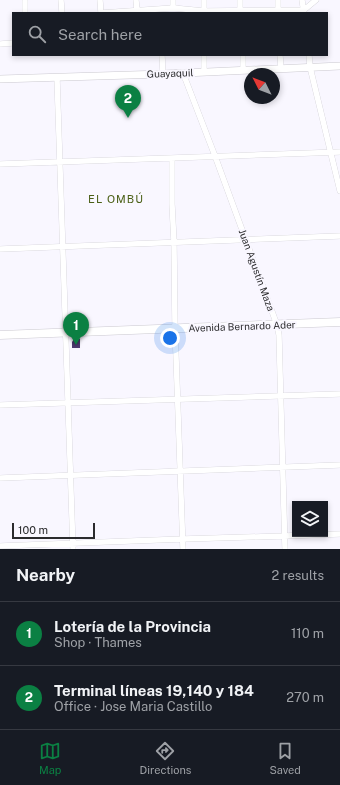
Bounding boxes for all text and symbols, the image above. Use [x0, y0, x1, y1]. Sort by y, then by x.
search box [12, 12, 328, 56]
icon: search [26, 23, 48, 45]
text: Search here [58, 26, 142, 43]
street label: Guayaquil [146, 66, 194, 80]
north arrow [244, 68, 280, 104]
pin: 2 [115, 85, 141, 118]
district label: EL OMBÚ [88, 192, 144, 205]
street label: Juan Agustín Maza [237, 227, 277, 313]
pin: 1 [63, 312, 89, 345]
street label: Avenida Bernardo Ader [188, 318, 296, 334]
your location [160, 328, 180, 348]
map controls [292, 501, 328, 537]
button: layers [292, 501, 328, 537]
scale bar [12, 521, 95, 540]
text: 100 m [18, 524, 48, 536]
text: Nearby [16, 565, 75, 585]
text: 2 results [272, 568, 324, 583]
text: Lotería de la Provincia [54, 618, 211, 635]
text: 1 [26, 626, 32, 641]
text: 110 m [291, 626, 324, 641]
text: Shop · Thames [54, 635, 142, 650]
text: Terminal líneas 19,140 y 184 [54, 682, 254, 699]
text: 2 [25, 690, 33, 705]
text: 270 m [286, 690, 324, 705]
text: Office · Jose Maria Castillo [54, 699, 212, 714]
tab: Map [39, 740, 61, 776]
tab: Directions [140, 740, 191, 776]
tab: Saved [269, 740, 301, 776]

